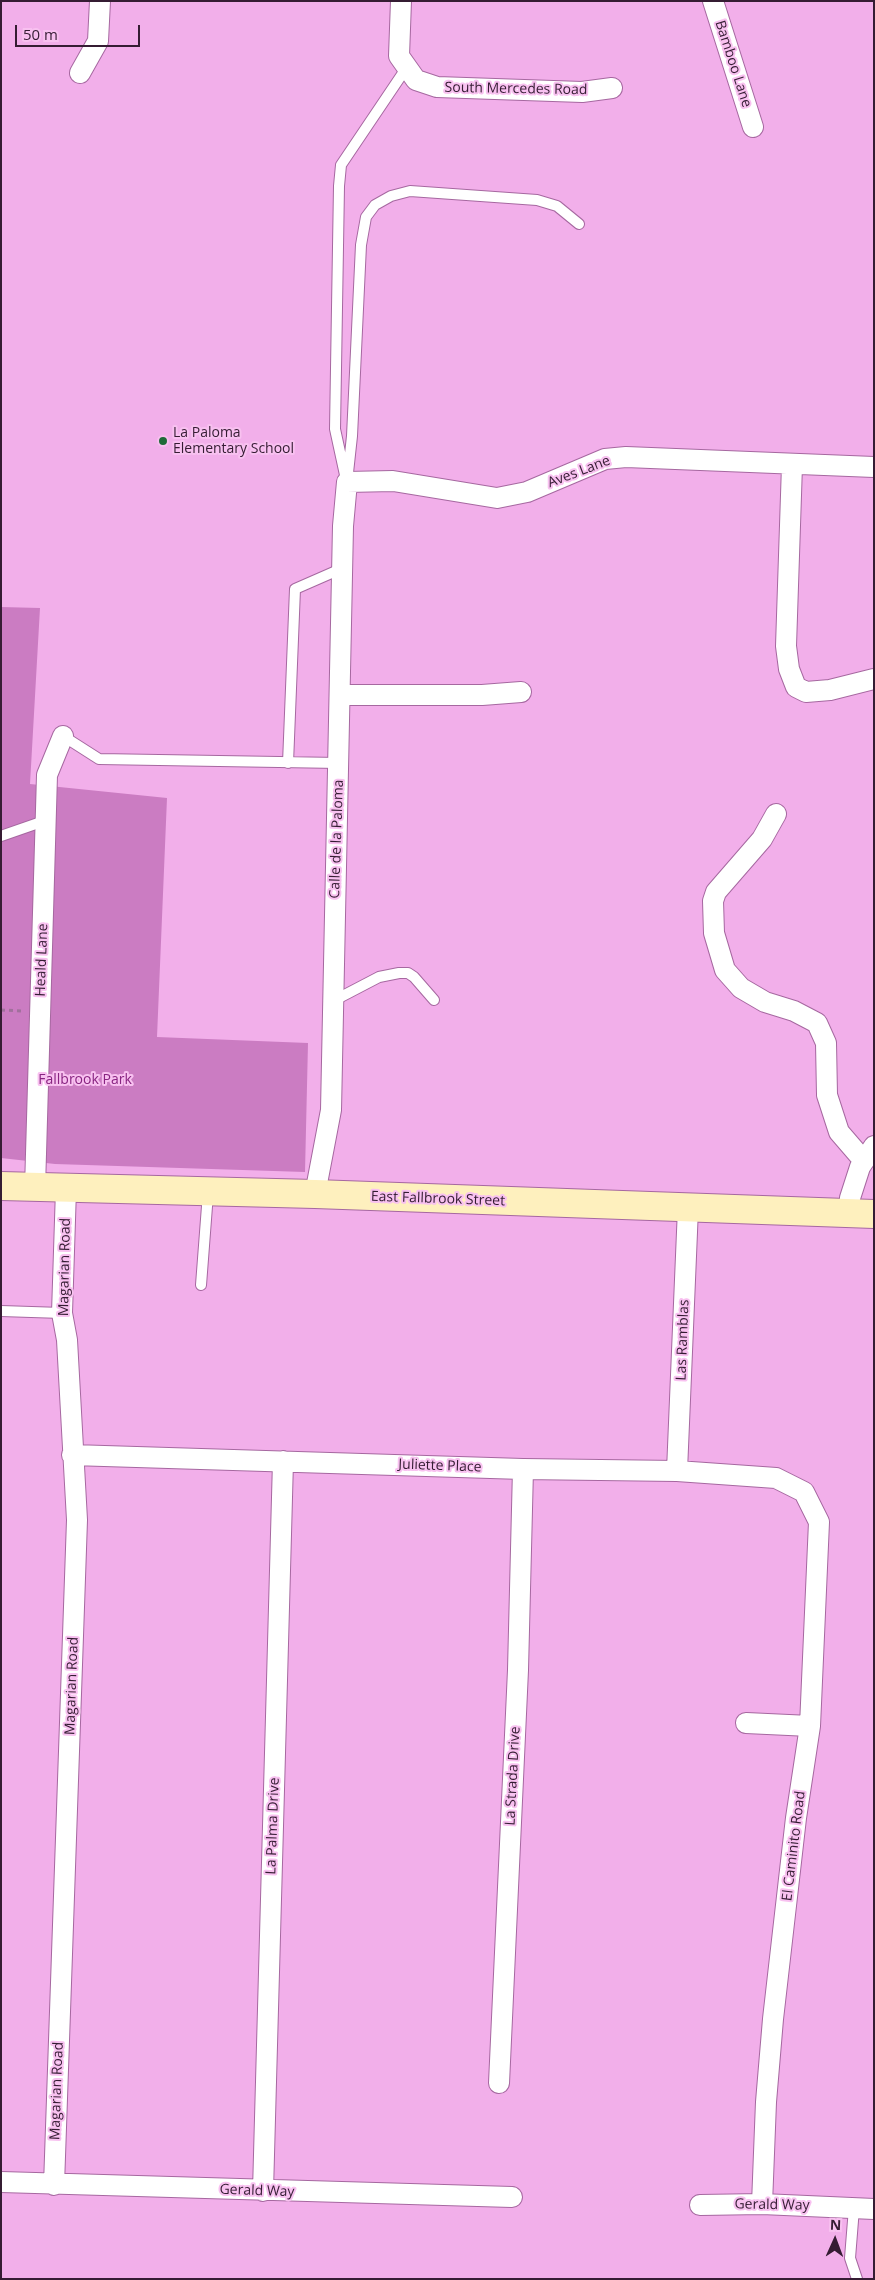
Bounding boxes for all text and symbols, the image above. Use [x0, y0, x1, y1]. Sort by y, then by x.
scale bar [18, 15, 142, 47]
street label: Bamboo Lane [711, 18, 755, 110]
text: 50 m [23, 24, 58, 44]
street label: South Mercedes Road [444, 79, 588, 99]
place label: La Paloma Elementary School [173, 425, 294, 458]
marker: La Paloma Elementary School [157, 435, 169, 447]
street label: Aves Lane [545, 452, 613, 492]
street label: Calle de la Paloma [327, 779, 347, 899]
street label: Heald Lane [32, 923, 52, 997]
park label: Fallbrook Park [38, 1072, 132, 1088]
street label: East Fallbrook Street [371, 1188, 505, 1210]
street label: Magarian Road [56, 1218, 74, 1316]
street label: Las Ramblas [673, 1299, 693, 1381]
street label: Juliette Place [398, 1456, 482, 1476]
street label: Magarian Road [62, 1637, 82, 1735]
street label: La Strada Drive [502, 1726, 524, 1826]
street label: La Palma Drive [263, 1777, 283, 1875]
street label: El Caminito Road [779, 1790, 809, 1902]
street label: Magarian Road [47, 2042, 67, 2140]
street label: Gerald Way [219, 2181, 295, 2201]
street label: Gerald Way [734, 2196, 810, 2214]
north arrow [810, 2215, 860, 2265]
text: N [830, 2215, 842, 2234]

